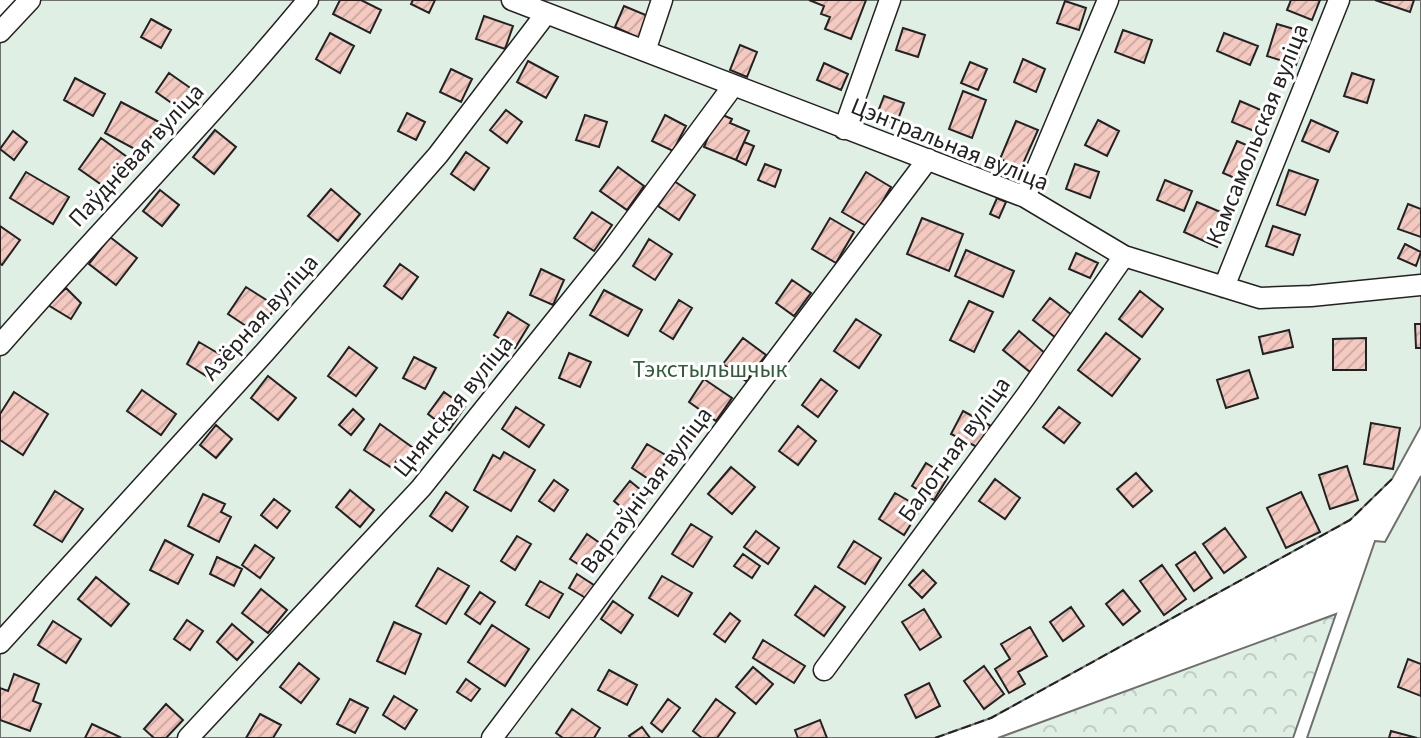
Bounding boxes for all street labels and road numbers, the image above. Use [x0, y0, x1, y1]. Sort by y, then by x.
street label: Камсамольская вуліца [1197, 18, 1318, 250]
street label: Паўднёвая вуліца [60, 76, 212, 235]
street label: Цэнтральная вуліца [846, 89, 1054, 200]
street label: Азёрная вуліца [194, 246, 327, 388]
street label: Цнянская вуліца [385, 328, 522, 485]
street label: Балотная вуліца [890, 369, 1019, 529]
street label: Вартаўнічая вуліца [572, 399, 721, 581]

